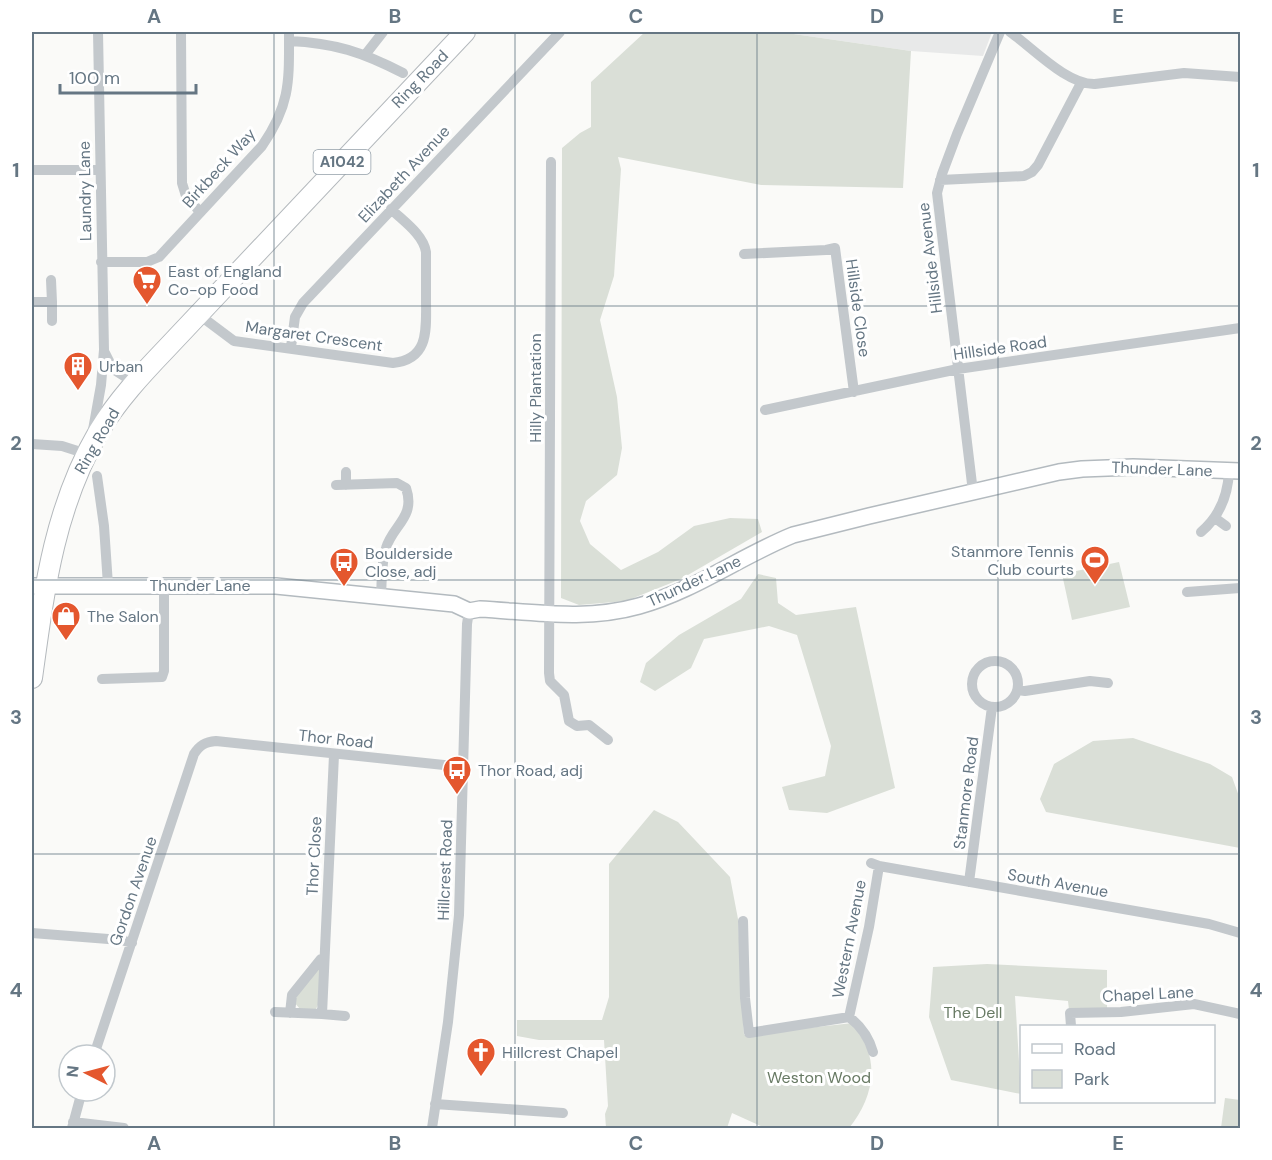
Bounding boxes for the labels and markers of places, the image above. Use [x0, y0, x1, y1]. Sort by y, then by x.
place label: East of England Co-op Food [168, 261, 282, 300]
supermarket icon: East of England Co-op Food [131, 264, 163, 306]
building icon: Urban [62, 350, 94, 392]
place label: Urban [99, 356, 143, 377]
place label: Stanmore Tennis Club courts [951, 541, 1074, 580]
place label: Boulderside Close, adj [365, 543, 453, 582]
sports icon: Stanmore Tennis Club courts [1079, 544, 1111, 586]
bus stop icon: Boulderside Close, adj [328, 546, 360, 588]
shop icon: The Salon [50, 600, 82, 642]
place label: The Salon [87, 606, 159, 627]
bus stop icon: Thor Road, adj [441, 754, 473, 796]
place label: Thor Road, adj [478, 760, 583, 781]
church icon: Hillcrest Chapel [465, 1036, 497, 1078]
place label: Hillcrest Chapel [502, 1042, 618, 1063]

